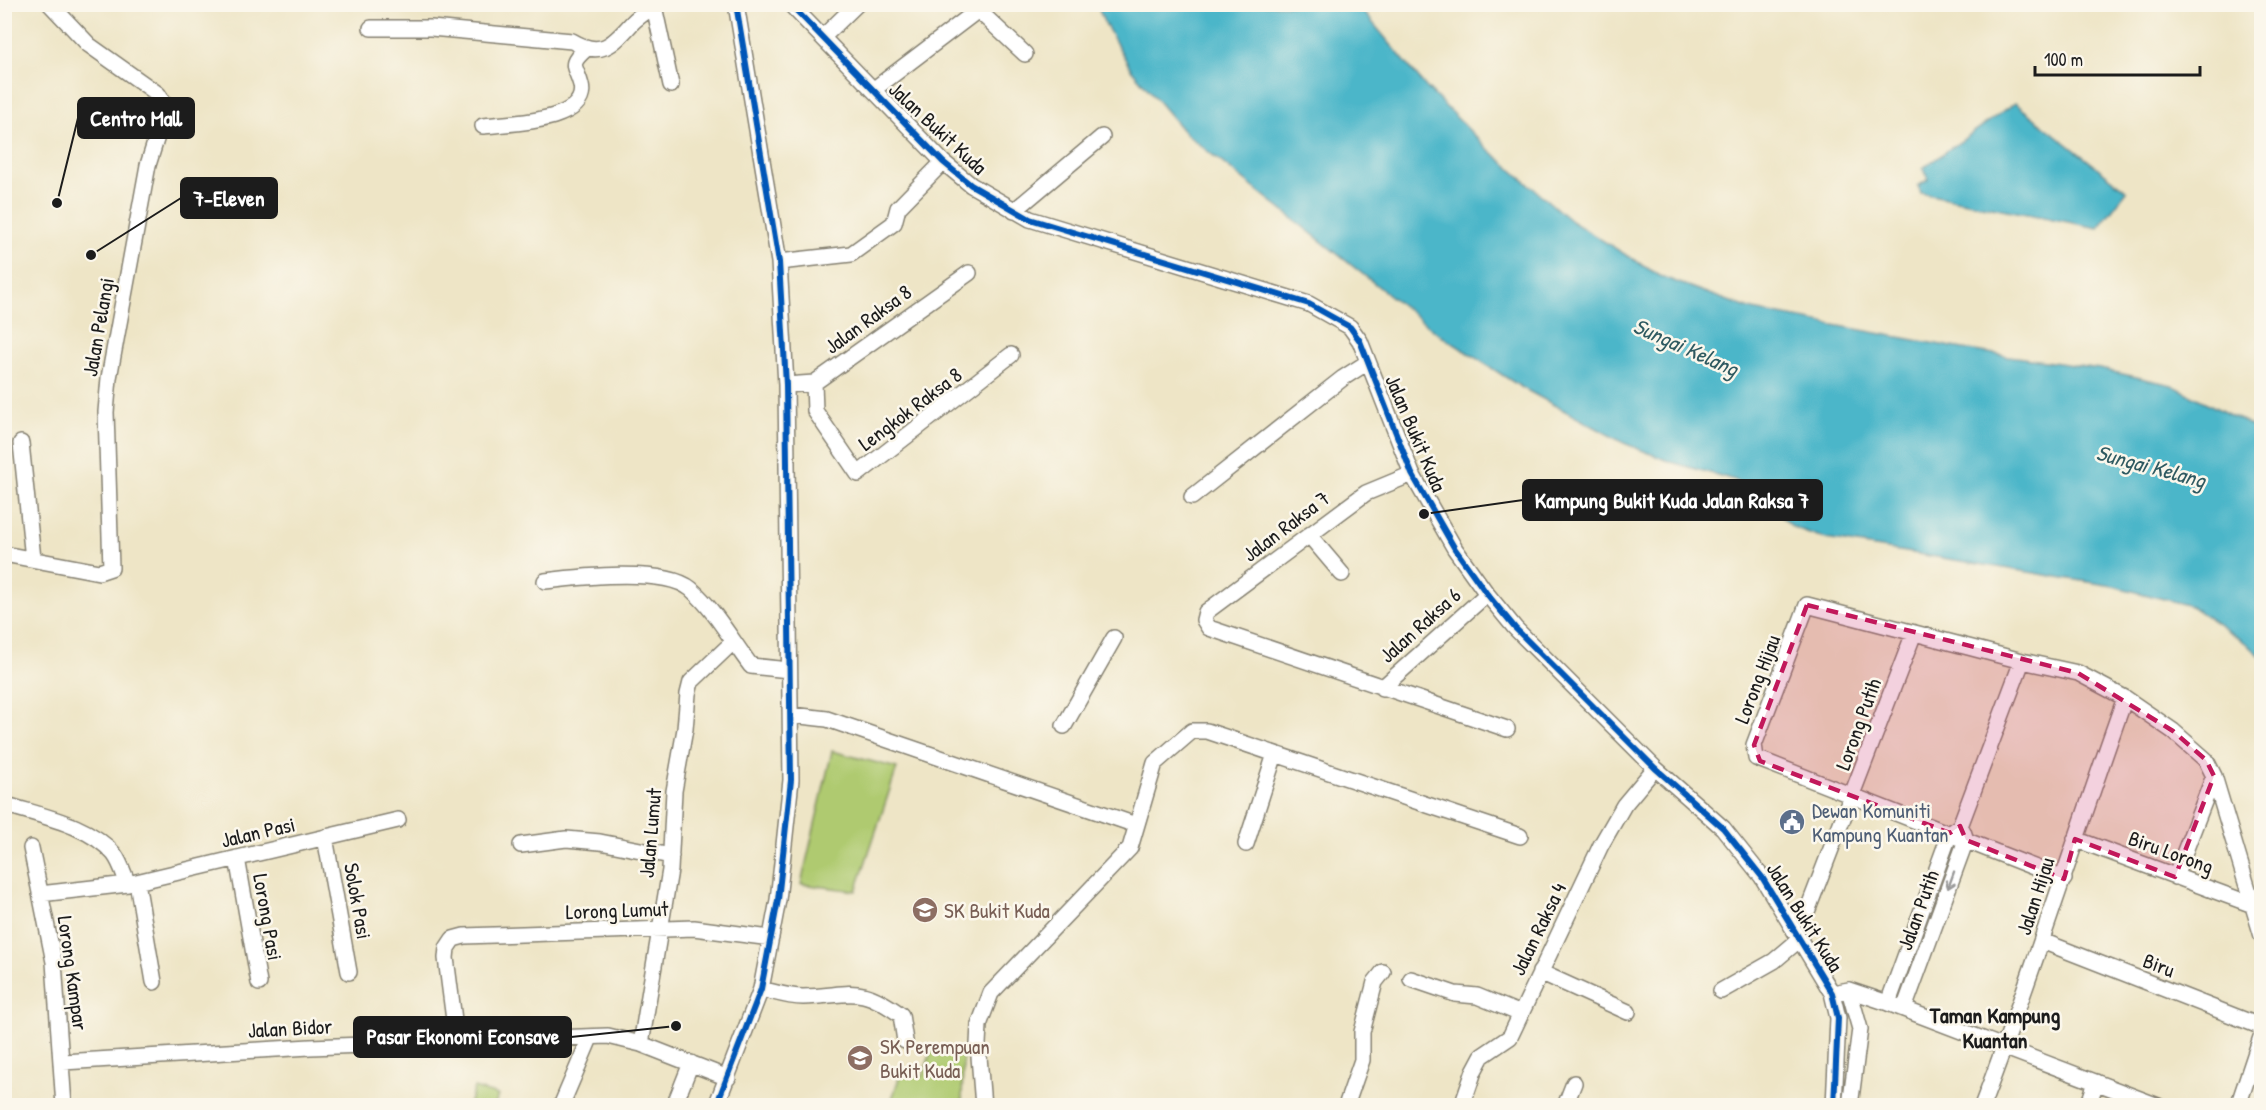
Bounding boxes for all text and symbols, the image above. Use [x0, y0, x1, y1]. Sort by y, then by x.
scale bar [2035, 39, 2200, 77]
text: 100 m [2044, 47, 2083, 72]
street label: Jalan Bukit Kuda [883, 75, 993, 181]
callout: Centro Mall [78, 98, 194, 138]
text: Centro Mall [90, 103, 182, 133]
callout: 7-Eleven [181, 178, 277, 218]
text: 7-Eleven [192, 183, 265, 213]
street label: Jalan Pelangi [75, 275, 121, 379]
street label: Jalan Raksa 8 [819, 278, 917, 360]
water label: Sungai Kelang [1629, 311, 1744, 384]
street label: Lengkok Raksa 8 [852, 361, 968, 457]
street label: Jalan Bukit Kuda [1378, 370, 1454, 496]
water label: Sungai Kelang [2093, 437, 2210, 495]
callout: Kampung Bukit Kuda Jalan Raksa 7 [1523, 480, 1822, 520]
street label: Jalan Raksa 7 [1236, 484, 1336, 568]
text: Kampung Bukit Kuda Jalan Raksa 7 [1535, 485, 1809, 516]
street label: Jalan Raksa 6 [1373, 581, 1467, 669]
street label: Lorong Hijau [1727, 630, 1787, 727]
street label: Lorong Putih [1828, 674, 1888, 774]
street label: Jalan Lumut [632, 786, 668, 879]
place label: Dewan Komuniti Kampung Kuantan [1812, 796, 1949, 849]
public building icon: Dewan Komuniti Kampung Kuantan [1777, 807, 1807, 837]
street label: Jalan Pasi [218, 809, 298, 855]
street label: Biru Lorong [2125, 823, 2217, 881]
street label: Jalan Hijau [2009, 853, 2061, 939]
street label: Jalan Bukit Kuda [1760, 857, 1850, 977]
street label: Solok Pasi [337, 861, 379, 941]
street label: Jalan Putih [1890, 866, 1946, 954]
street label: Lorong Pasi [246, 871, 290, 963]
one-way arrow [1945, 871, 1956, 889]
street label: Jalan Raksa 4 [1503, 878, 1573, 980]
street label: Lorong Lumut [565, 894, 670, 926]
school or university icon: SK Bukit Kuda [910, 895, 940, 925]
place label: SK Bukit Kuda [944, 896, 1050, 925]
street label: Lorong Kampar [51, 914, 95, 1032]
street label: Biru [2139, 946, 2180, 984]
district label: Taman Kampung Kuantan [1929, 1000, 2060, 1055]
street label: Jalan Bidor [247, 1011, 333, 1045]
callout: Pasar Ekonomi Econsave [354, 1017, 571, 1057]
text: Pasar Ekonomi Econsave [366, 1021, 560, 1051]
place label: SK Perempuan Bukit Kuda [880, 1032, 990, 1085]
school or university icon: SK Perempuan Bukit Kuda [845, 1043, 875, 1073]

